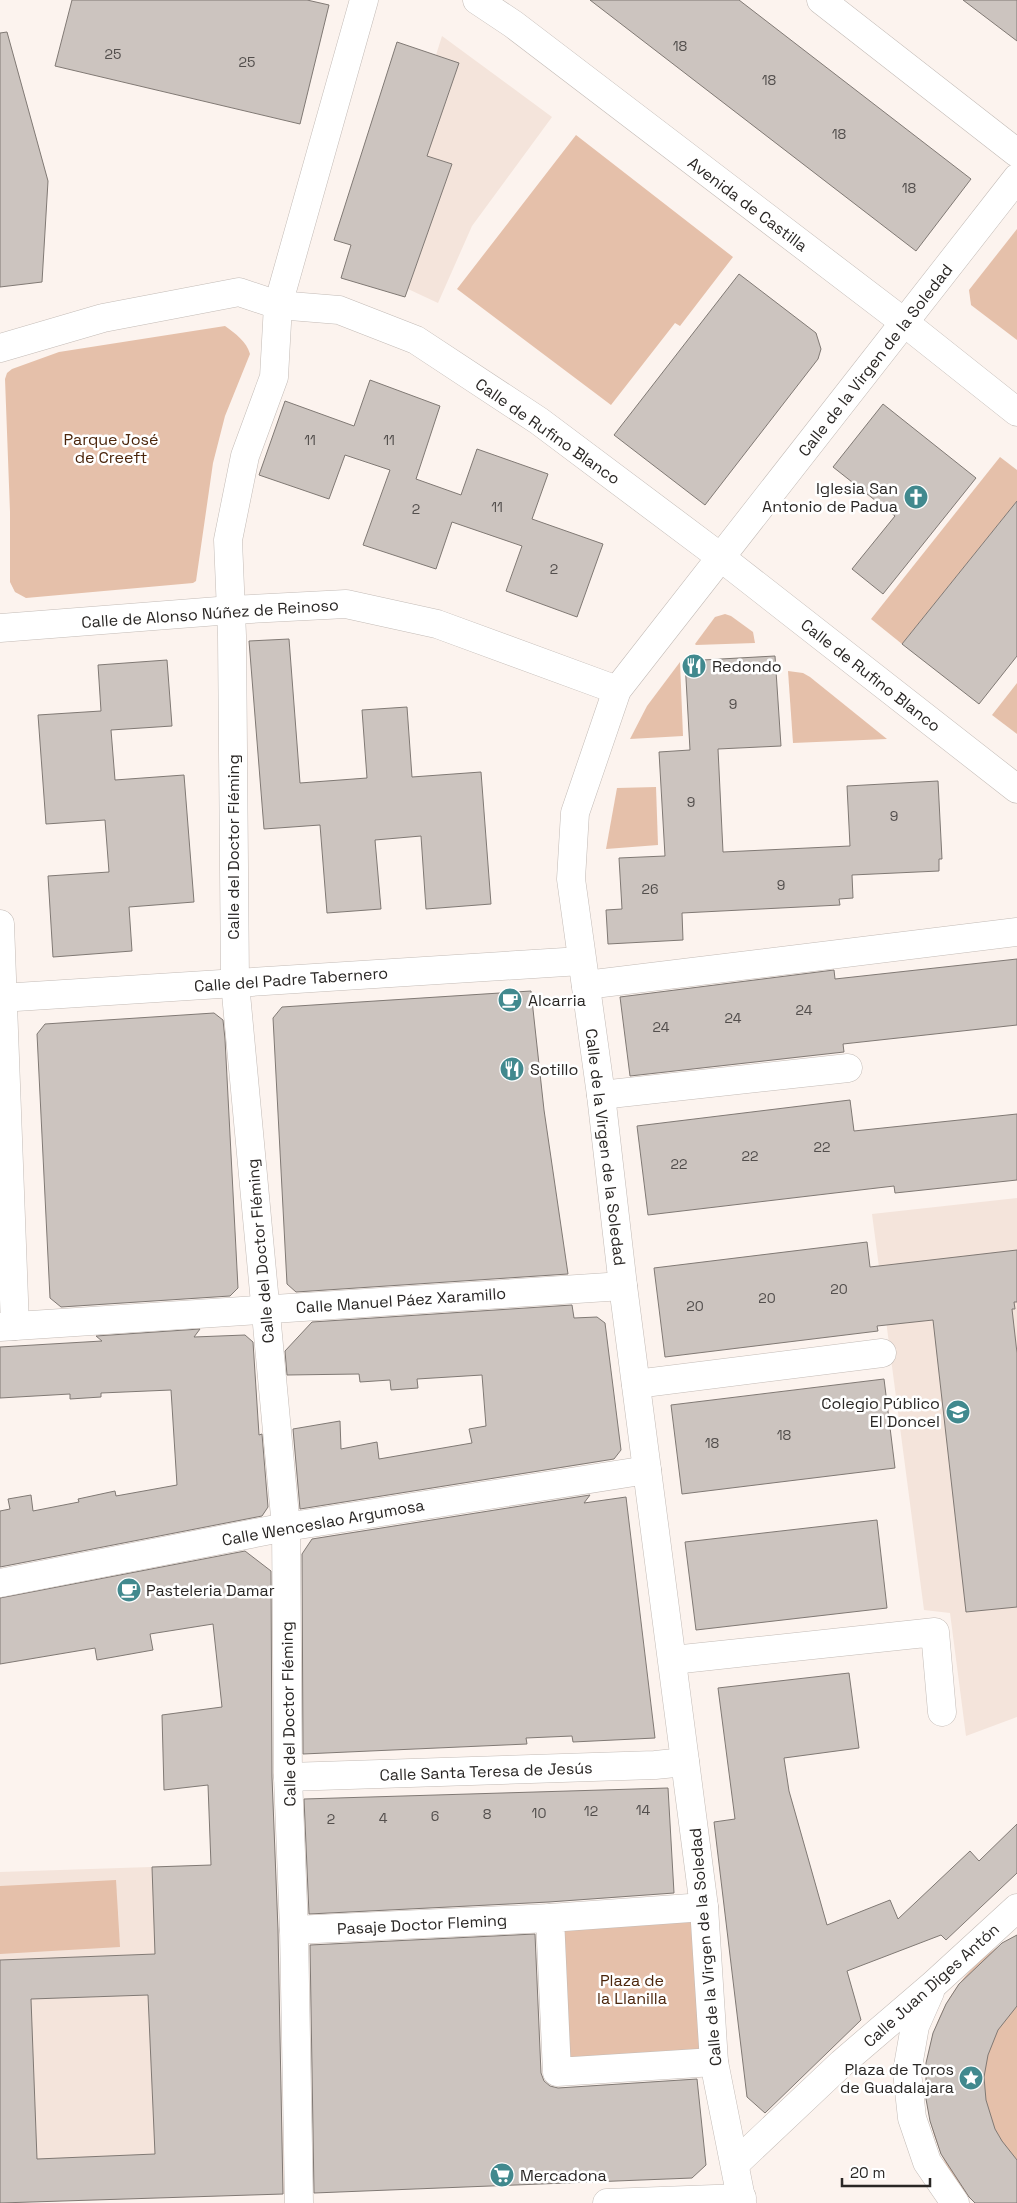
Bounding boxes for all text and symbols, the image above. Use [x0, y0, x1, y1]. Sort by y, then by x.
house number: 18 [673, 37, 688, 55]
house number: 25 [105, 45, 121, 63]
house number: 25 [239, 53, 255, 71]
house number: 18 [762, 71, 777, 89]
house number: 18 [832, 125, 847, 143]
street label: Avenida de Castilla [684, 152, 812, 256]
house number: 18 [902, 179, 917, 197]
street label: Calle de la Virgen de la Soledad [794, 260, 957, 461]
street label: Calle de Rufino Blanco [471, 373, 624, 489]
park label: Parque José de Creeft [64, 429, 158, 468]
house number: 11 [304, 431, 316, 449]
house number: 11 [383, 431, 395, 449]
place label: Iglesia San Antonio de Padua [762, 478, 898, 517]
church icon: Iglesia San Antonio de Padua [903, 484, 929, 510]
house number: 11 [491, 498, 503, 516]
house number: 2 [412, 500, 420, 518]
house number: 2 [550, 560, 558, 578]
street label: Calle de Alonso Núñez de Reinoso [81, 594, 339, 633]
street label: Calle de Rufino Blanco [796, 614, 945, 737]
restaurant icon: Redondo [681, 653, 707, 679]
place label: Redondo [712, 656, 782, 677]
house number: 9 [729, 695, 737, 713]
street label: Calle del Doctor Fléming [223, 754, 244, 940]
house number: 9 [687, 793, 695, 811]
house number: 9 [890, 807, 898, 825]
house number: 9 [777, 876, 785, 894]
house number: 26 [641, 880, 659, 898]
street label: Calle del Padre Tabernero [193, 962, 389, 997]
cafe icon: Alcarria [497, 987, 523, 1013]
place label: Alcarria [528, 990, 586, 1011]
house number: 24 [796, 1001, 813, 1019]
house number: 24 [725, 1009, 742, 1027]
house number: 24 [653, 1018, 670, 1036]
street label: Calle de la Virgen de la Soledad [581, 1027, 630, 1267]
restaurant icon: Sotillo [499, 1056, 525, 1082]
place label: Sotillo [530, 1059, 578, 1080]
house number: 22 [814, 1138, 830, 1156]
house number: 22 [742, 1147, 758, 1165]
house number: 22 [671, 1155, 687, 1173]
street label: Calle del Doctor Fléming [242, 1158, 279, 1344]
house number: 20 [830, 1280, 848, 1298]
street label: Calle Manuel Páez Xaramillo [295, 1283, 507, 1318]
house number: 20 [758, 1289, 776, 1307]
house number: 20 [686, 1297, 704, 1315]
place label: Colegio Público El Doncel [821, 1393, 940, 1432]
school or university icon: Colegio Público El Doncel [945, 1399, 971, 1425]
house number: 18 [777, 1426, 792, 1444]
house number: 18 [705, 1434, 720, 1452]
street label: Calle Wenceslao Argumosa [220, 1494, 426, 1551]
cafe icon: Pasteleria Damar [116, 1577, 142, 1603]
place label: Pasteleria Damar [146, 1580, 275, 1601]
street label: Calle del Doctor Fléming [276, 1621, 301, 1807]
street label: Calle Santa Teresa de Jesús [379, 1757, 593, 1786]
house number: 14 [636, 1801, 651, 1819]
house number: 12 [584, 1802, 598, 1820]
house number: 10 [532, 1804, 546, 1822]
house number: 8 [483, 1805, 492, 1823]
house number: 6 [431, 1807, 439, 1825]
house number: 4 [379, 1809, 388, 1827]
house number: 2 [327, 1810, 335, 1828]
street label: Calle de la Virgen de la Soledad [685, 1827, 726, 2067]
street label: Pasaje Doctor Fleming [336, 1910, 508, 1939]
street label: Calle Juan Diges Antón [859, 1919, 1004, 2052]
park label: Plaza de la Llanilla [597, 1970, 667, 2009]
place label: Plaza de Toros de Guadalajara [840, 2059, 954, 2098]
place icon: Plaza de Toros de Guadalajara [958, 2065, 984, 2091]
scale bar [842, 2156, 930, 2188]
supermarket icon: Mercadona [489, 2162, 515, 2188]
text: 20 m [850, 2163, 885, 2182]
place label: Mercadona [520, 2165, 607, 2186]

